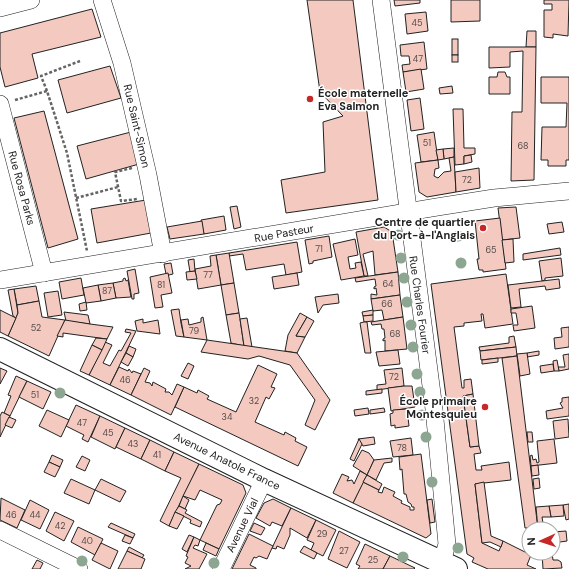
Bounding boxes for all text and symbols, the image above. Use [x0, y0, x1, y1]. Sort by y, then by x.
house number: 45 [412, 17, 422, 29]
house number: 47 [413, 53, 423, 65]
street label: Rue Saint-Simon [121, 83, 153, 169]
place label: École maternelle Eva Salmon [318, 86, 409, 113]
marker: École maternelle Eva Salmon [305, 94, 315, 104]
house number: 51 [423, 137, 431, 149]
house number: 68 [517, 140, 529, 152]
street label: Rue Rosa Parks [5, 149, 39, 227]
house number: 72 [462, 174, 472, 186]
place label: Centre de quartier du Port-à-l'Anglais [373, 215, 475, 242]
street label: Rue Pasteur [253, 221, 315, 245]
marker: Centre de quartier du Port-à-l'Anglais [478, 223, 488, 233]
house number: 71 [315, 243, 323, 255]
house number: 65 [486, 244, 496, 256]
street label: Rue Charles Fourier [406, 255, 434, 355]
house number: 77 [203, 269, 213, 281]
house number: 64 [382, 278, 394, 290]
house number: 81 [157, 279, 165, 291]
house number: 87 [102, 285, 112, 297]
house number: 66 [381, 298, 393, 310]
house number: 52 [31, 322, 41, 334]
house number: 79 [189, 325, 199, 337]
house number: 68 [389, 328, 401, 340]
house number: 72 [389, 371, 399, 383]
house number: 46 [119, 374, 131, 386]
house number: 51 [31, 389, 39, 401]
place label: École primaire Montesquieu [399, 394, 477, 421]
house number: 32 [249, 395, 259, 407]
marker: École primaire Montesquieu [480, 402, 490, 412]
house number: 34 [222, 411, 233, 423]
house number: 47 [77, 417, 87, 429]
house number: 45 [103, 427, 113, 439]
street label: Avenue Anatole France [171, 429, 283, 493]
house number: 43 [128, 438, 138, 450]
house number: 78 [397, 442, 407, 454]
house number: 41 [153, 449, 161, 461]
street label: Avenue Vial [223, 496, 261, 554]
house number: 46 [5, 509, 17, 521]
house number: 44 [30, 509, 41, 521]
house number: 42 [55, 520, 65, 532]
north arrow [521, 521, 561, 561]
house number: 29 [317, 528, 328, 540]
house number: 40 [81, 535, 93, 547]
text: N [524, 537, 538, 546]
house number: 27 [339, 545, 349, 557]
house number: 25 [368, 554, 378, 566]

